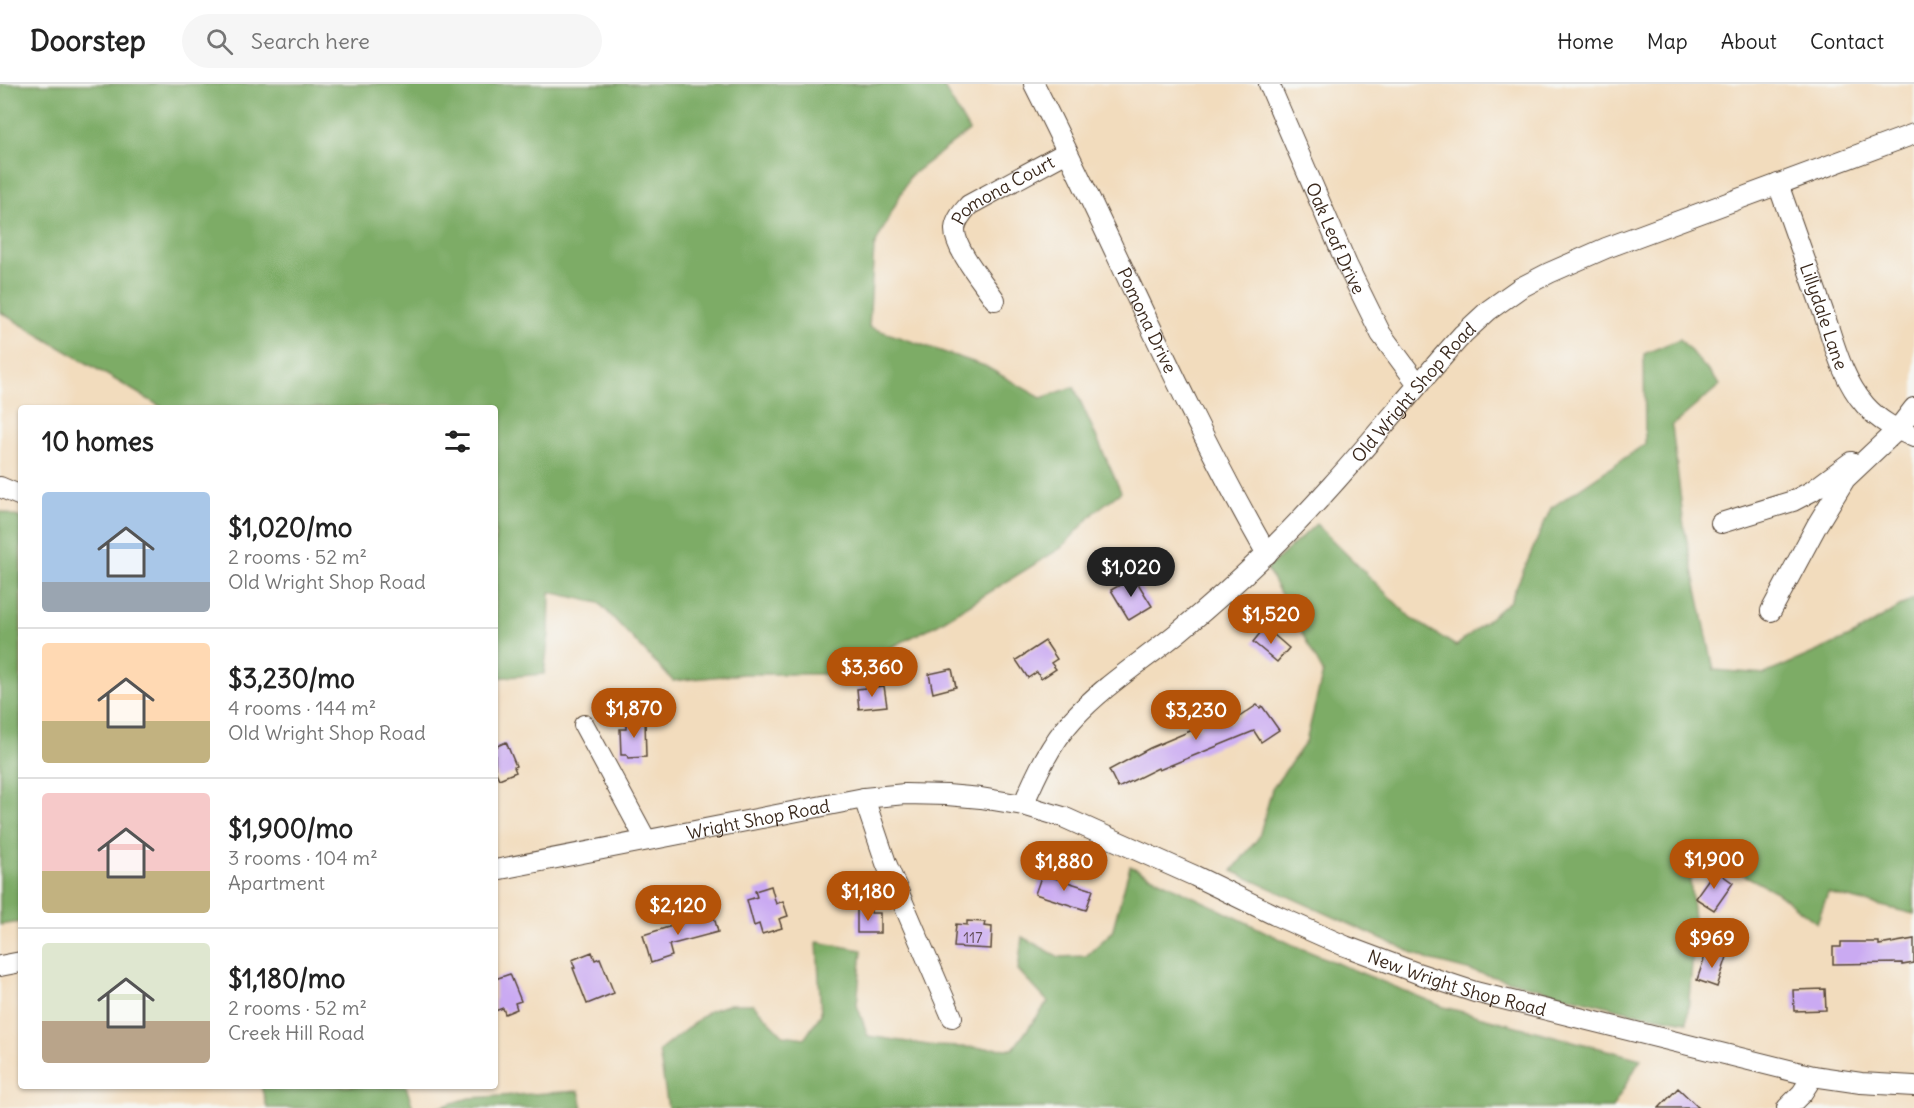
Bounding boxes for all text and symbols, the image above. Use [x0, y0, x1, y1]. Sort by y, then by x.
search box [182, 14, 602, 68]
text: Doorstep [30, 23, 146, 59]
icon: search [203, 25, 236, 58]
text: Search here [251, 27, 370, 55]
text: Home [1557, 28, 1614, 55]
text: Map [1647, 28, 1688, 55]
text: About [1721, 28, 1777, 55]
text: Contact [1810, 28, 1884, 55]
street label: Pomona Court [946, 150, 1058, 229]
street label: Oak Leaf Drive [1301, 179, 1371, 298]
street label: Lillydale Lane [1795, 260, 1854, 373]
street label: Pomona Drive [1113, 264, 1182, 377]
street label: Old Wright Shop Road [1346, 317, 1480, 467]
text: 10 homes [42, 425, 154, 458]
icon: filters [441, 425, 474, 458]
text: $1,020/mo [228, 511, 352, 544]
icon: home [90, 516, 162, 588]
text: 2 rooms · 52 m² [228, 544, 367, 569]
pin: $1,020 [1082, 547, 1180, 598]
text: $1,020 [1101, 554, 1161, 579]
text: Old Wright Shop Road [228, 569, 426, 594]
pin: $1,520 [1222, 594, 1320, 645]
text: $1,520 [1242, 601, 1300, 626]
pin: $3,360 [823, 647, 921, 698]
text: $3,360 [841, 654, 903, 679]
text: $3,230/mo [228, 662, 355, 695]
icon: home [90, 667, 162, 739]
pin: $1,870 [585, 688, 683, 739]
pin: $3,230 [1147, 690, 1245, 741]
text: 4 rooms · 144 m² [228, 695, 376, 720]
text: $1,870 [605, 695, 663, 720]
text: $3,230 [1165, 697, 1227, 722]
text: Old Wright Shop Road [228, 720, 426, 745]
street label: Wright Shop Road [685, 793, 832, 844]
text: $1,900/mo [228, 812, 353, 845]
icon: home [90, 817, 162, 889]
pin: $1,900 [1665, 839, 1763, 890]
pin: $1,880 [1015, 841, 1113, 892]
text: 3 rooms · 104 m² [228, 845, 378, 870]
text: $1,900 [1684, 846, 1744, 871]
text: $1,880 [1034, 848, 1094, 873]
text: Apartment [228, 870, 325, 895]
pin: $1,180 [819, 871, 917, 922]
text: $1,180 [841, 878, 895, 903]
pin: $2,120 [629, 885, 727, 936]
text: $2,120 [649, 892, 707, 917]
pin: $969 [1676, 918, 1748, 969]
text: $969 [1689, 925, 1735, 950]
house number: 117 [963, 928, 983, 947]
street label: New Wright Shop Road [1365, 944, 1549, 1021]
text: $1,180/mo [228, 962, 345, 995]
icon: home [90, 967, 162, 1039]
text: 2 rooms · 52 m² [228, 995, 367, 1020]
text: Creek Hill Road [228, 1020, 365, 1045]

